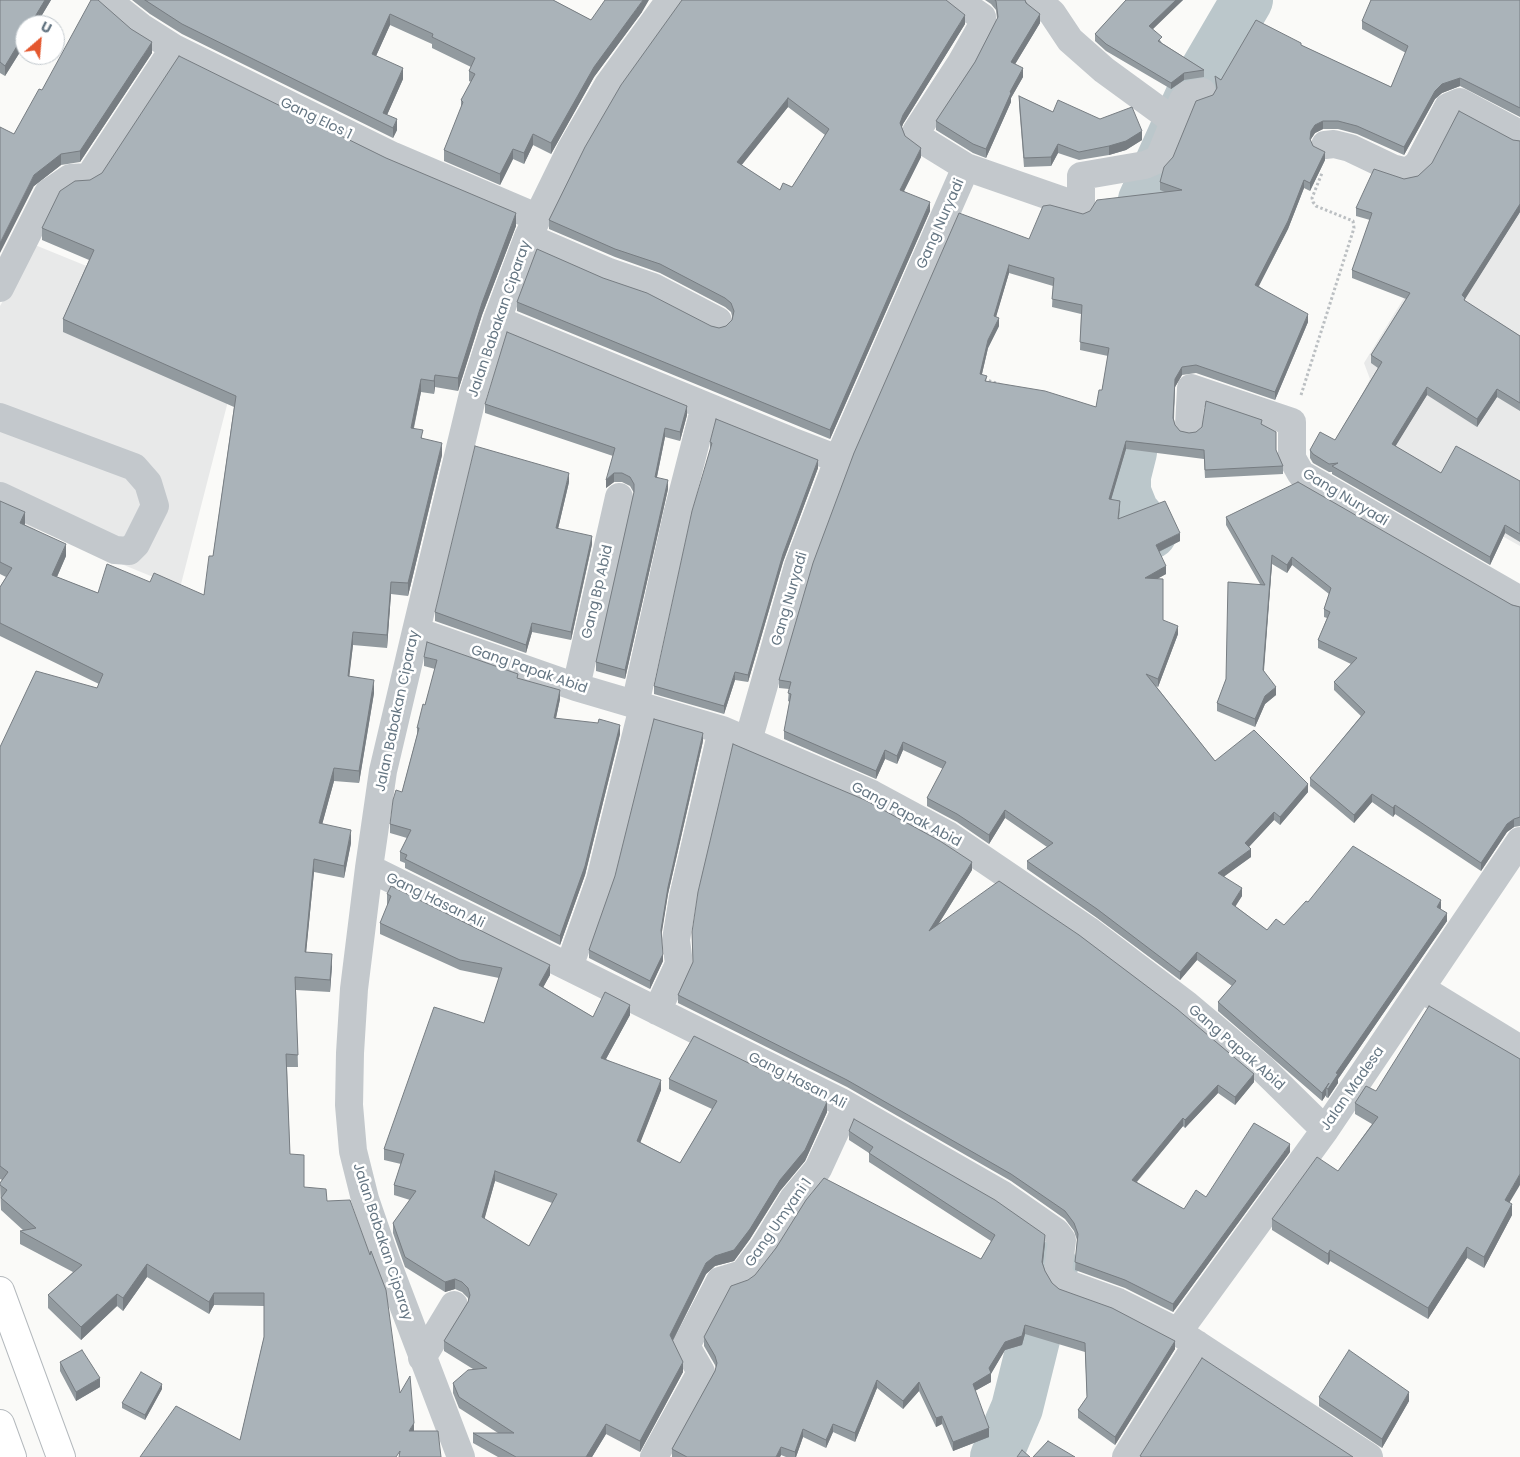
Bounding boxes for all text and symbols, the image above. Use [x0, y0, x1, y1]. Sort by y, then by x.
north arrow [15, 15, 65, 65]
text: U [37, 16, 55, 39]
street label: Gang Elos 1 [277, 94, 355, 144]
street label: Gang Nuryadi [914, 176, 968, 272]
street label: Jalan Babakan Ciparay [465, 238, 535, 400]
street label: Gang Nuryadi [1299, 466, 1391, 530]
street label: Gang Bp Abid [579, 543, 617, 641]
street label: Gang Nuryadi [769, 550, 811, 648]
street label: Jalan Babakan Ciparay [373, 629, 423, 793]
street label: Gang Papak Abid [469, 642, 589, 698]
street label: Gang Papak Abid [848, 779, 964, 851]
street label: Gang Hasan Ali [383, 870, 487, 932]
street label: Gang Papak Abid [1185, 1002, 1287, 1094]
street label: Jalan Madesa [1318, 1044, 1388, 1134]
street label: Gang Hasan Ali [745, 1049, 849, 1113]
street label: Jalan Babakan Ciparay [349, 1161, 415, 1323]
street label: Gang Umyani 1 [742, 1175, 816, 1271]

